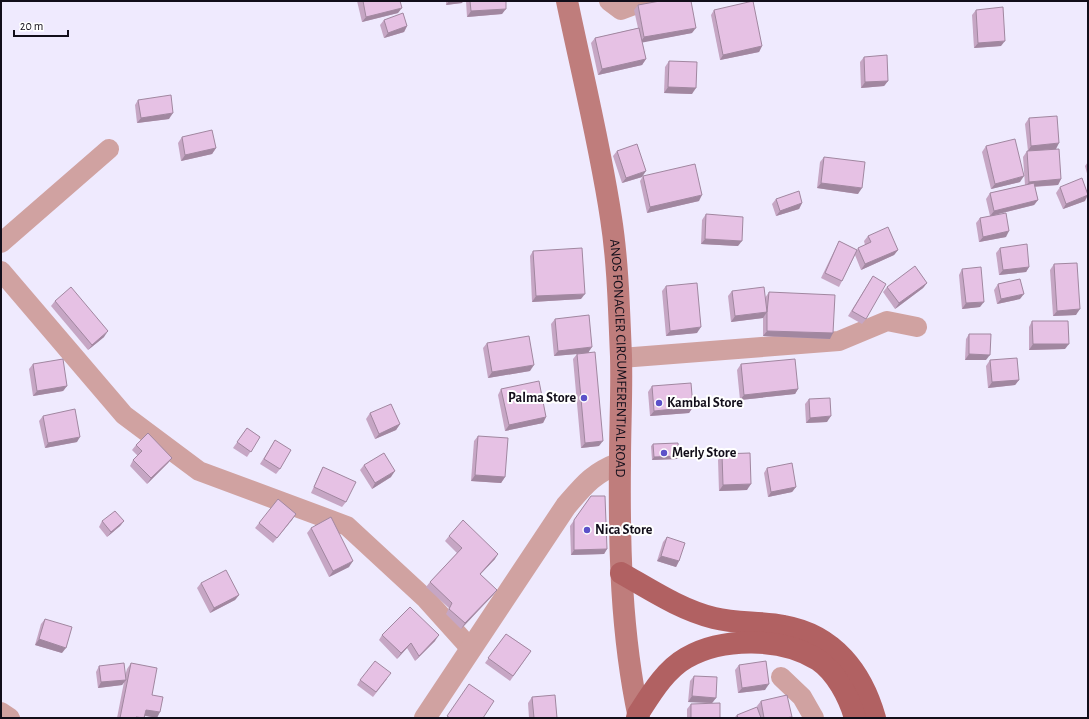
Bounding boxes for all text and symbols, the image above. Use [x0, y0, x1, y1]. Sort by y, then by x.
scale bar [14, 12, 68, 38]
text: 20 m [20, 20, 43, 32]
street label: ANOS FONACIER CIRCUMFERENTIAL ROAD [607, 238, 628, 477]
place label: Palma Store [508, 391, 576, 405]
marker: Palma Store [579, 393, 589, 403]
place label: Kambal Store [667, 396, 743, 410]
marker: Kambal Store [654, 398, 664, 408]
place label: Merly Store [672, 446, 737, 460]
marker: Merly Store [659, 448, 669, 458]
place label: Nica Store [595, 523, 653, 537]
marker: Nica Store [582, 525, 592, 535]

